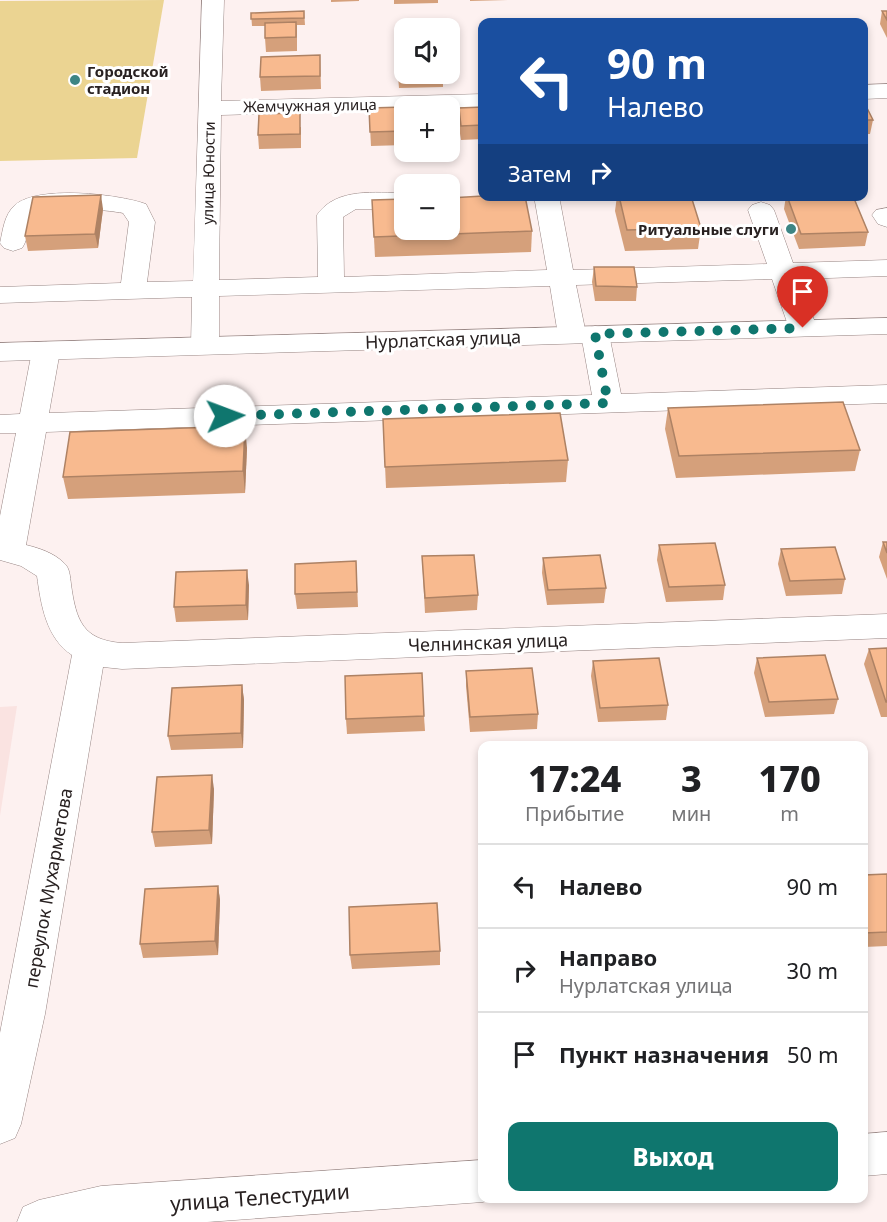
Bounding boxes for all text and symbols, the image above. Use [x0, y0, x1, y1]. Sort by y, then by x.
map controls [394, 18, 460, 240]
button: sound [394, 18, 460, 84]
text: 90 m [607, 34, 707, 91]
icon: left [508, 42, 586, 120]
place label: Городской стадион [87, 61, 169, 98]
marker: Городской стадион [68, 73, 82, 87]
text: Налево [607, 88, 704, 125]
street label: Жемчужная улица [243, 94, 377, 116]
button: + [394, 96, 460, 162]
street label: улица Юности [197, 121, 219, 225]
icon: right [584, 156, 617, 189]
text: Затем [508, 158, 572, 188]
button: − [394, 174, 460, 240]
place label: Ритуальные слуги [638, 219, 779, 239]
marker: Ритуальные слуги [784, 222, 798, 236]
pin [777, 266, 828, 328]
icon: arrive [786, 275, 819, 308]
street label: Нурлатская улица [365, 324, 521, 354]
position arrow [193, 384, 257, 448]
street label: Челнинская улица [408, 627, 568, 657]
text: 17:24 [528, 754, 621, 803]
text: 3 [681, 754, 702, 803]
text: 170 [758, 754, 821, 803]
street label: переулок Мухарметова [19, 786, 77, 990]
text: Прибытие [525, 800, 624, 827]
text: мин [671, 800, 711, 827]
text: m [780, 800, 799, 827]
icon: left [508, 870, 541, 903]
text: Налево [559, 871, 642, 901]
text: 90 m [787, 871, 838, 901]
text: Направо [559, 942, 657, 972]
icon: right [508, 954, 541, 987]
text: 30 m [787, 955, 838, 985]
text: Нурлатская улица [559, 972, 733, 999]
icon: arrive [508, 1038, 541, 1071]
text: Пункт назначения [559, 1039, 769, 1069]
text: 50 m [787, 1039, 838, 1069]
button: Выход [508, 1122, 838, 1191]
street label: улица Телестудии [169, 1177, 351, 1217]

